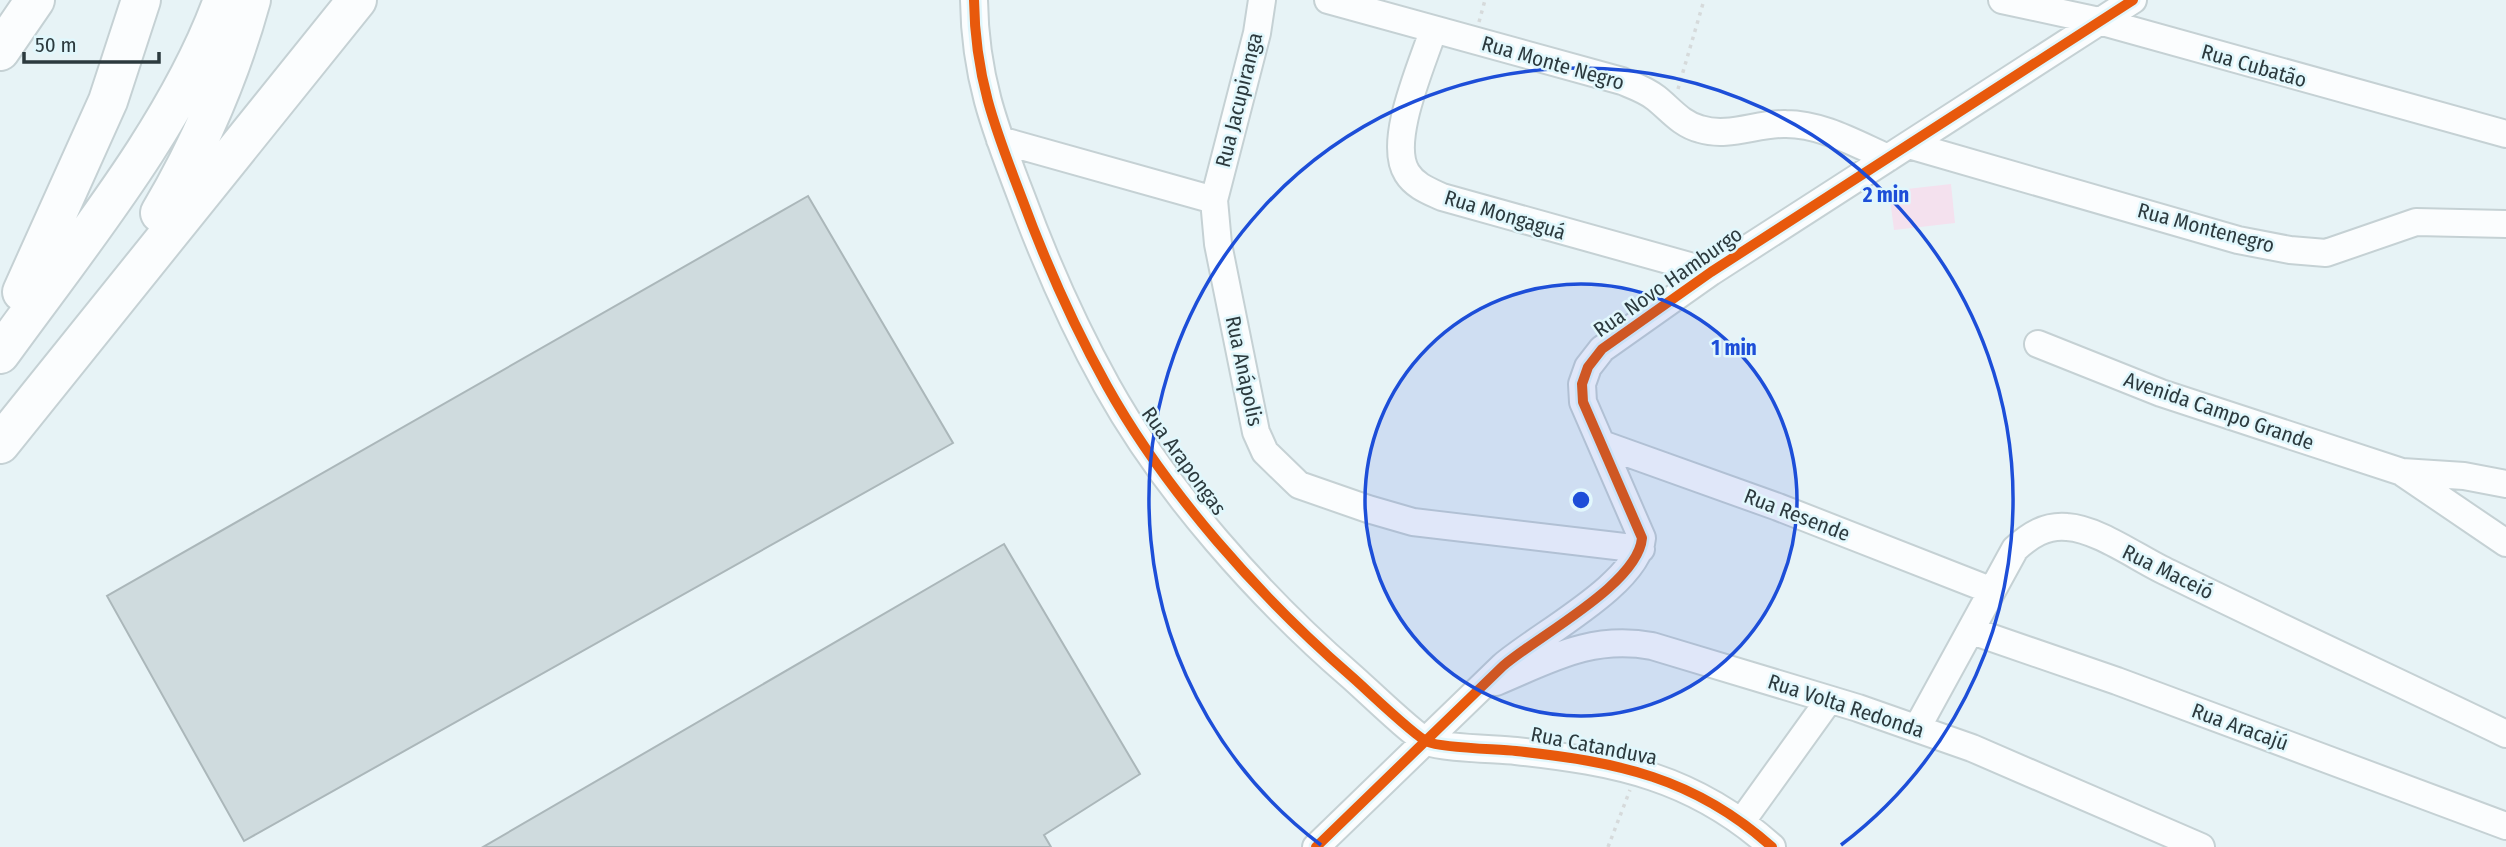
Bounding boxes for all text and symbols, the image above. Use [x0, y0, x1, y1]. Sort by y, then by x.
scale bar [24, 21, 159, 65]
street label: Rua Jacupiranga [1210, 30, 1268, 170]
street label: Rua Monte Negro [1479, 30, 1627, 96]
text: 50 m [35, 32, 77, 58]
street label: Rua Cubatão [2198, 39, 2310, 93]
text: 2 min [1862, 182, 1909, 208]
street label: Rua Mongaguá [1441, 184, 1569, 246]
street label: Rua Montenegro [2135, 197, 2277, 259]
street label: Rua Novo Hamburgo [1589, 221, 1747, 343]
street label: Rua Anápolis [1220, 313, 1268, 429]
text: 1 min [1711, 335, 1757, 361]
street label: Avenida Campo Grande [2121, 366, 2317, 456]
street label: Rua Arapongas [1136, 402, 1232, 520]
street label: Rua Resende [1740, 483, 1854, 547]
centre of rings [1569, 488, 1593, 512]
street label: Rua Maceió [2118, 539, 2218, 605]
street label: Rua Volta Redonda [1765, 668, 1927, 744]
street label: Rua Aracajú [2188, 698, 2292, 756]
street label: Rua Catanduva [1529, 721, 1659, 771]

